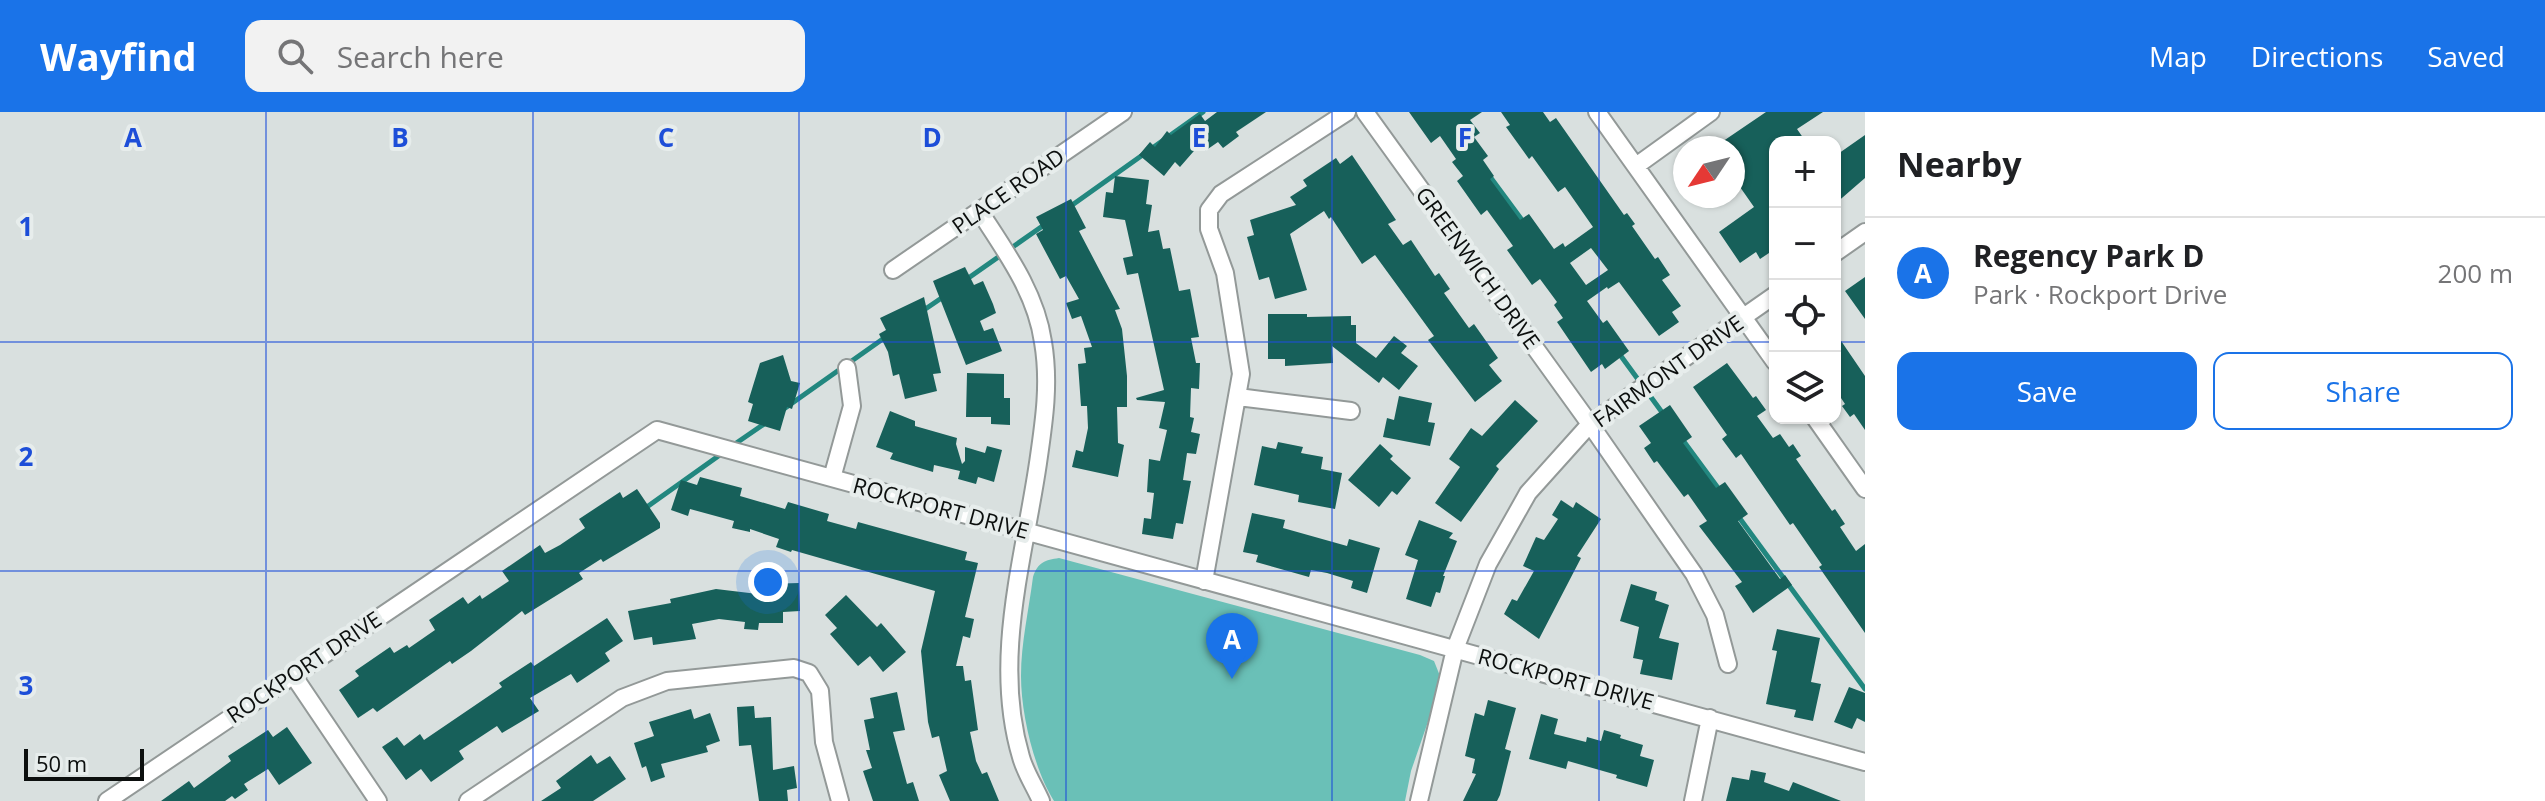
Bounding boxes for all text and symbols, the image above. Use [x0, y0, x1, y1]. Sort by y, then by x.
search box [245, 20, 805, 92]
text: Wayfind [40, 30, 197, 82]
icon: search [273, 34, 317, 78]
text: Search here [337, 36, 504, 77]
text: Map [2149, 37, 2207, 75]
text: Directions [2251, 37, 2383, 75]
text: Saved [2427, 37, 2505, 75]
text: A [124, 119, 142, 155]
text: B [391, 119, 409, 155]
text: C [658, 119, 674, 155]
text: D [922, 119, 942, 155]
text: E [1192, 119, 1206, 155]
text: F [1458, 119, 1472, 155]
north arrow [1673, 136, 1745, 208]
map controls [1769, 136, 1841, 424]
button: + [1769, 136, 1841, 208]
street label: PLACE ROAD [945, 140, 1070, 240]
text: Nearby [1897, 141, 2022, 187]
street label: GREENWICH DRIVE [1410, 180, 1548, 355]
text: 1 [19, 208, 33, 244]
button: − [1769, 208, 1841, 280]
text: Regency Park D [1973, 235, 2204, 276]
text: A [1914, 255, 1932, 291]
text: 200 m [2438, 255, 2513, 291]
text: Park · Rockport Drive [1973, 276, 2227, 312]
button: locate [1769, 280, 1841, 352]
street label: FAIRMONT DRIVE [1586, 307, 1749, 433]
button: layers [1769, 352, 1841, 424]
button: Save [1897, 352, 2197, 430]
button: Share [2213, 352, 2513, 430]
text: 2 [19, 438, 34, 474]
street label: ROCKPORT DRIVE [850, 469, 1032, 545]
your location [748, 562, 788, 602]
street label: ROCKPORT DRIVE [220, 603, 387, 729]
pin: A [1206, 613, 1258, 679]
street label: ROCKPORT DRIVE [1475, 640, 1657, 716]
text: 3 [19, 667, 33, 703]
scale bar [24, 745, 144, 781]
text: 50 m [36, 748, 87, 778]

